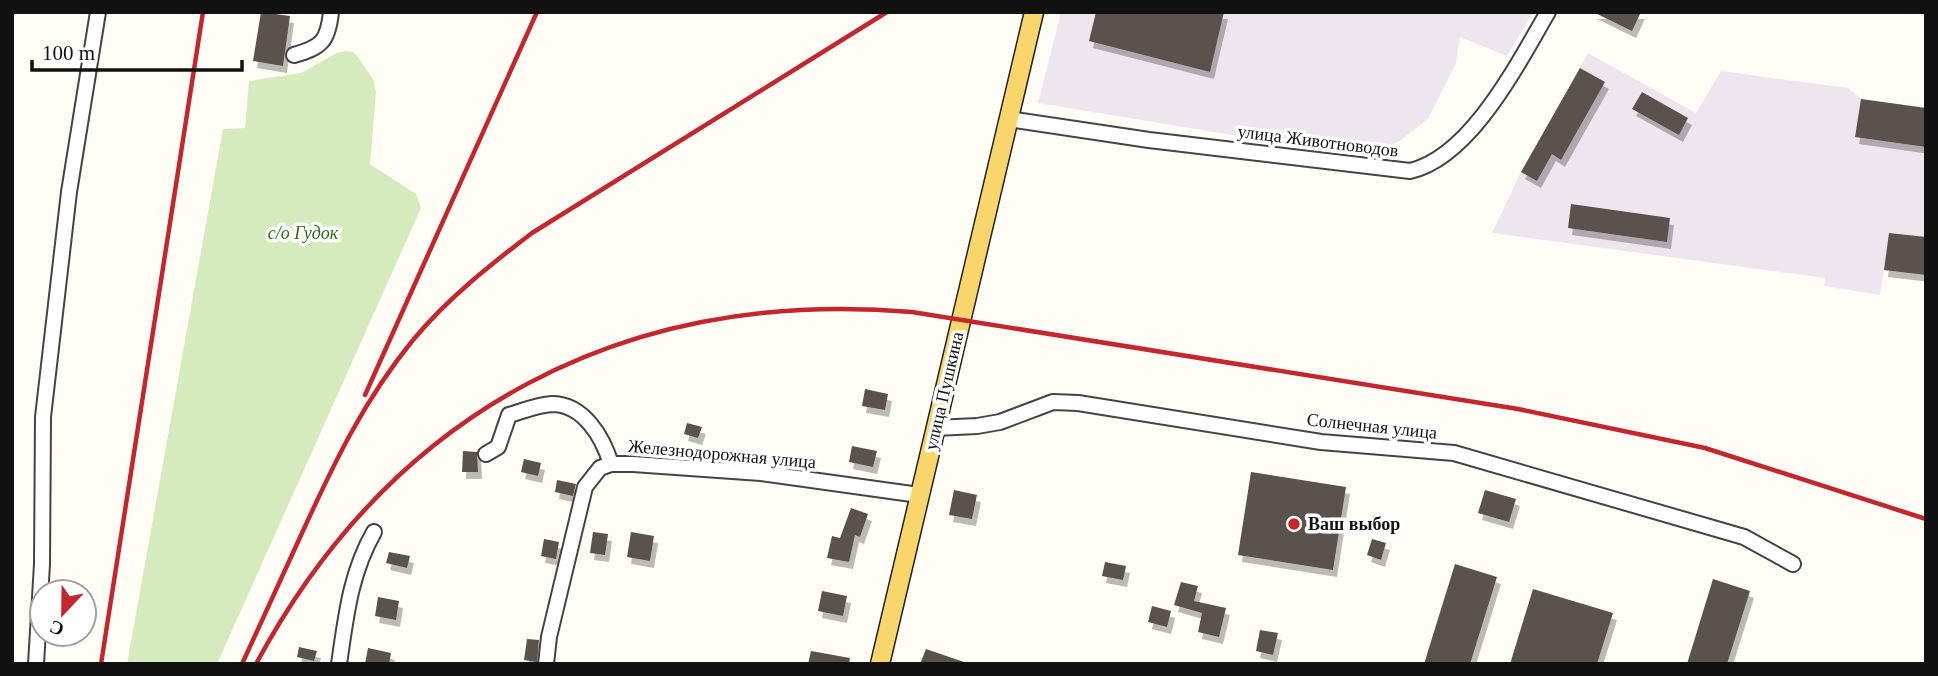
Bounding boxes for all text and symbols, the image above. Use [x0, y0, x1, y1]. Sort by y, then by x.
scale bar [32, 28, 242, 72]
text: 100 m [42, 41, 95, 65]
street label: улица Животноводов [1236, 121, 1400, 161]
park label: с/о Гудок [268, 223, 339, 243]
street label: улица Пушкина [921, 330, 967, 452]
street label: Солнечная улица [1306, 409, 1438, 443]
street label: Железнодорожная улица [627, 436, 817, 472]
place label: Ваш выбор [1308, 514, 1400, 534]
marker: Ваш выбор [1286, 516, 1302, 532]
north arrow [28, 578, 98, 648]
text: С [47, 616, 67, 641]

